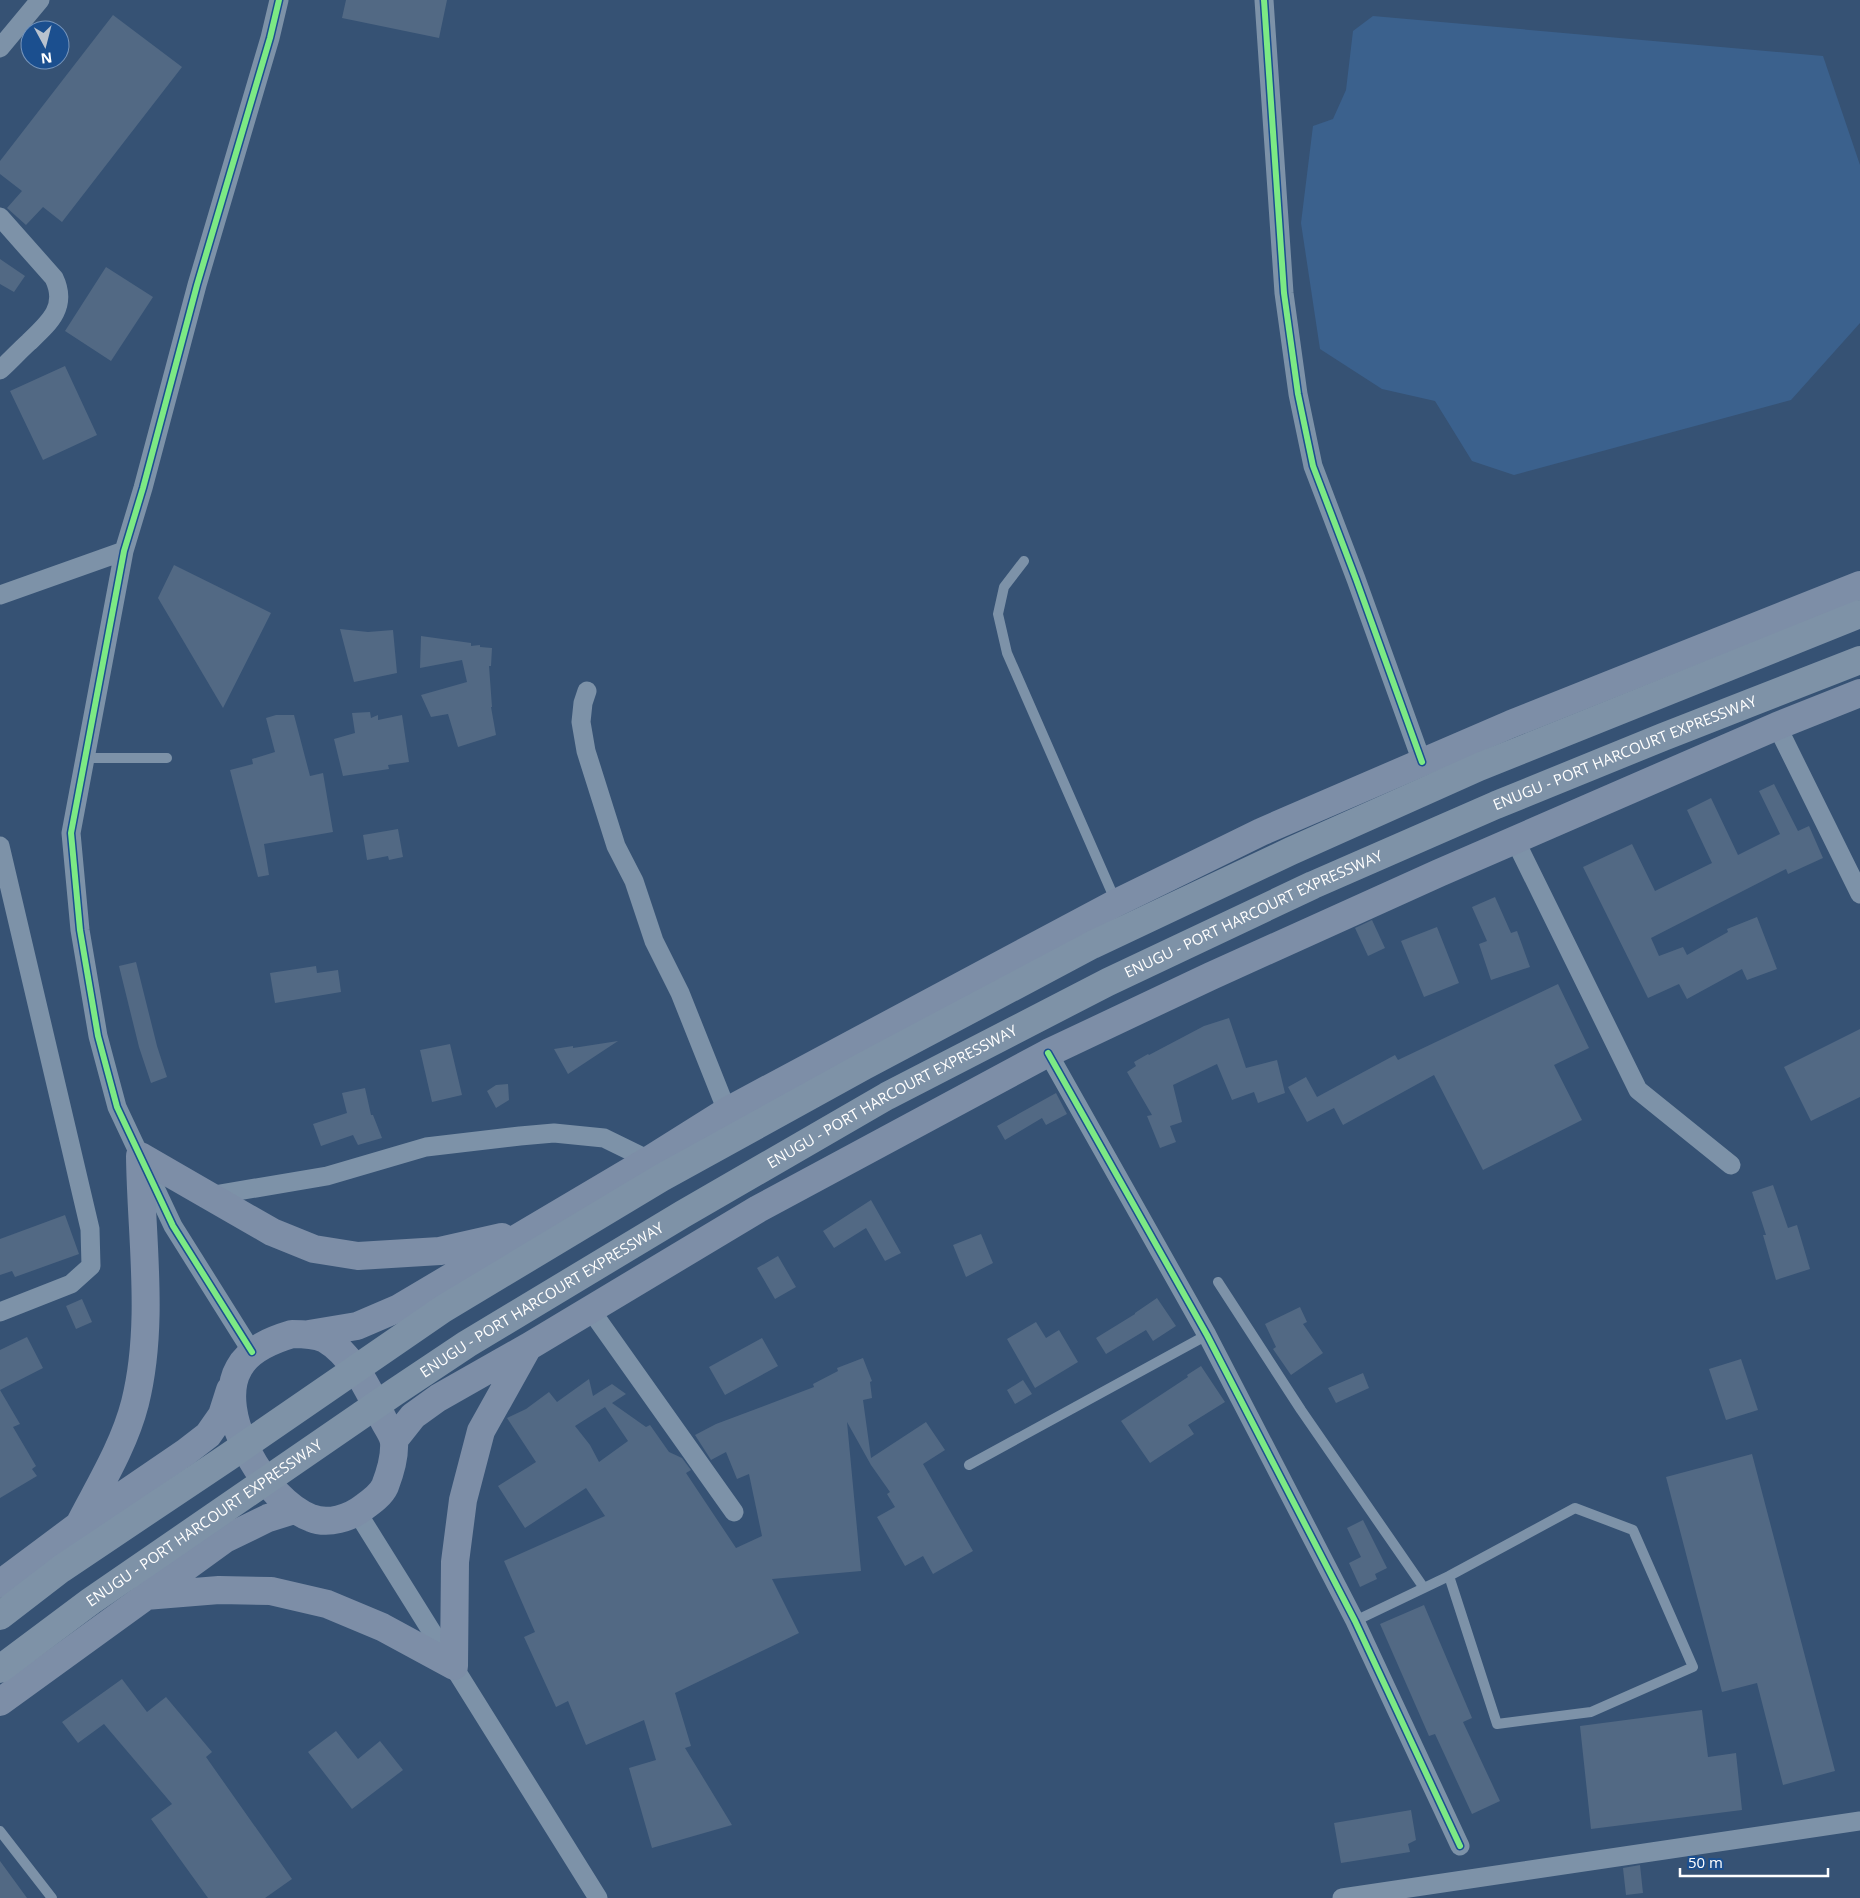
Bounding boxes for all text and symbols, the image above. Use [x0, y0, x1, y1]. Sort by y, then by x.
north arrow [20, 20, 70, 70]
text: N [40, 48, 53, 69]
street label: ENUGU - PORT HARCOURT EXPRESSWAY [1490, 690, 1760, 814]
street label: ENUGU - PORT HARCOURT EXPRESSWAY [1121, 845, 1386, 982]
street label: ENUGU - PORT HARCOURT EXPRESSWAY [763, 1019, 1021, 1172]
street label: ENUGU - PORT HARCOURT EXPRESSWAY [416, 1217, 668, 1382]
street label: ENUGU - PORT HARCOURT EXPRESSWAY [82, 1434, 326, 1611]
scale bar [1680, 1846, 1828, 1878]
text: 50 m [1688, 1852, 1723, 1872]

